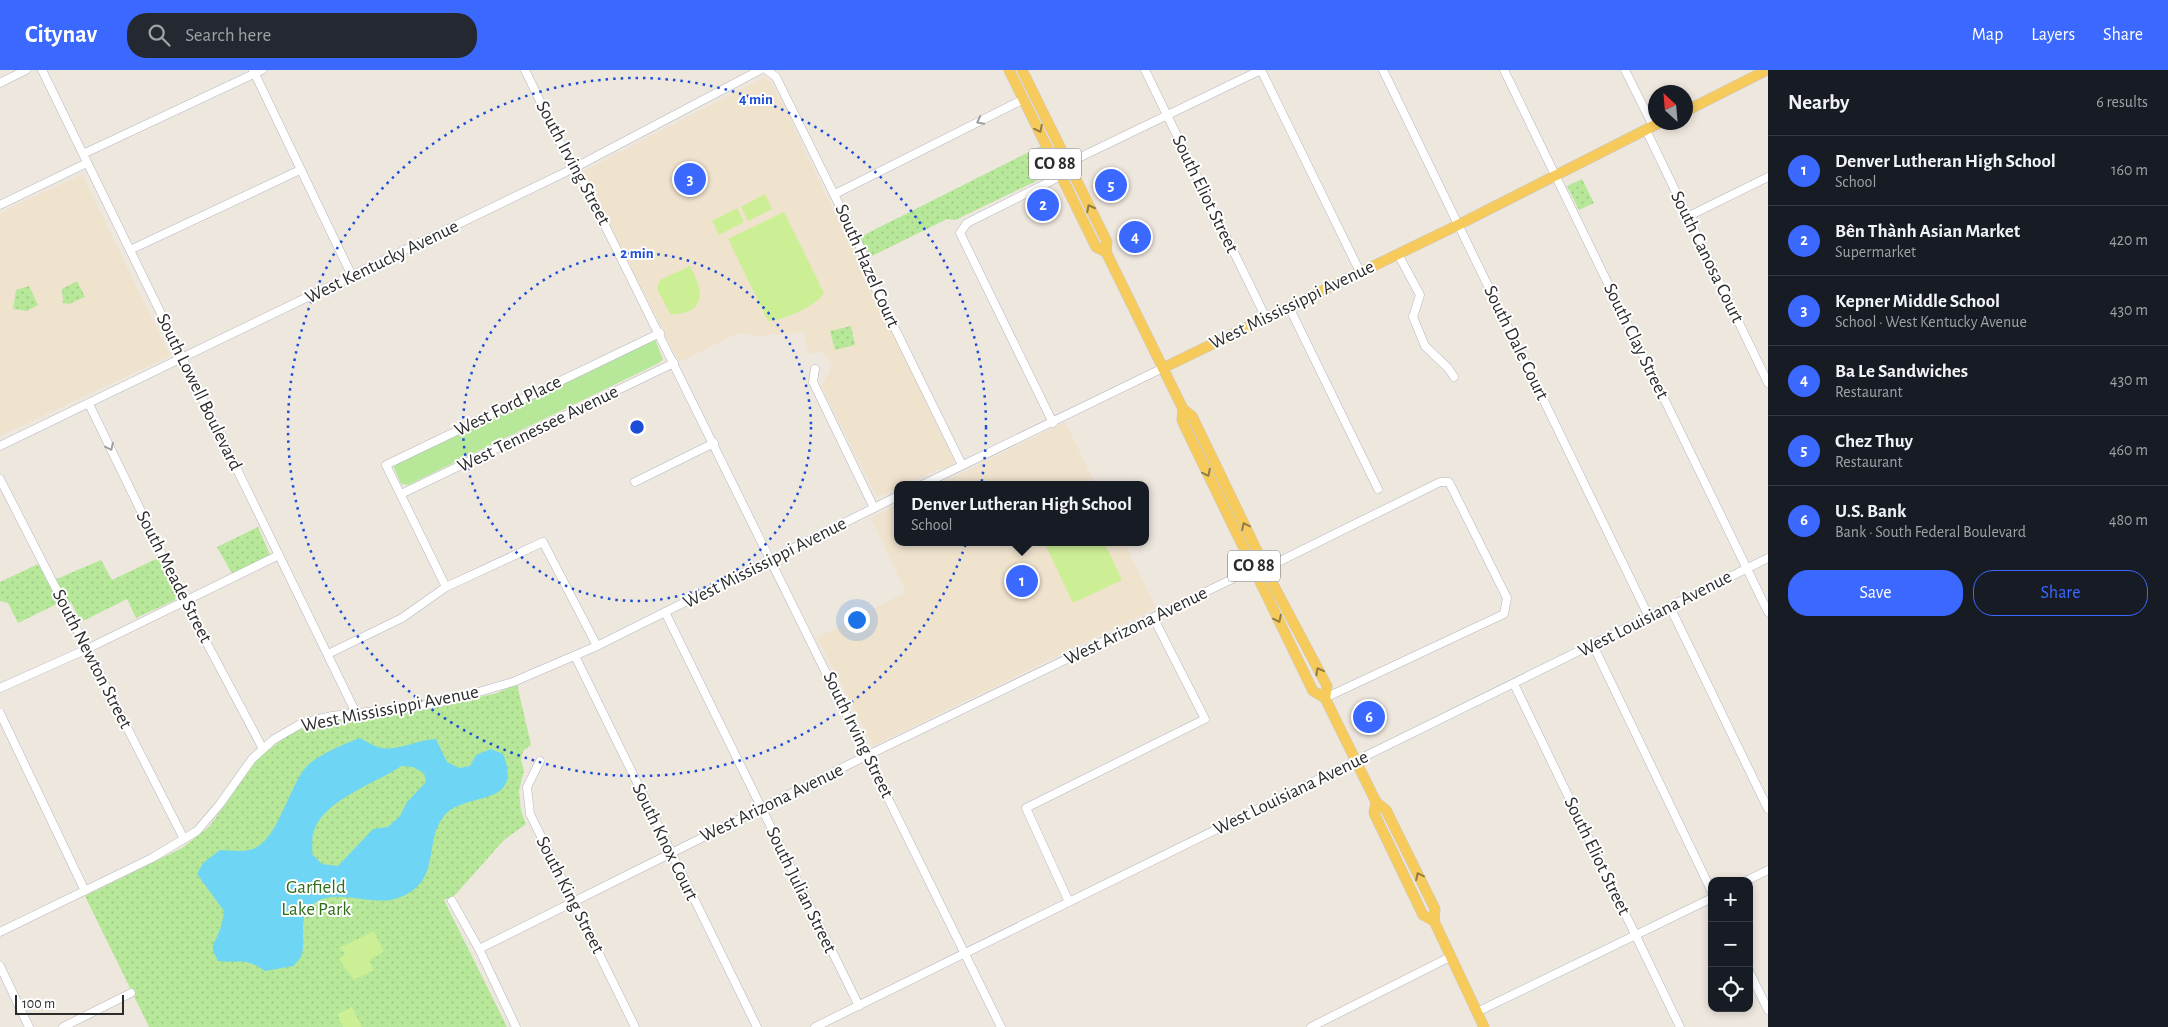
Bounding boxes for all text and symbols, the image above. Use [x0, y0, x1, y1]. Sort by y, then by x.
search box [127, 13, 477, 58]
icon: search [145, 21, 173, 49]
text: Citynav [25, 23, 97, 47]
text: Search here [185, 26, 271, 45]
text: Map [1972, 26, 2003, 44]
text: Layers [2031, 26, 2075, 44]
text: Share [2103, 26, 2143, 44]
north arrow [1648, 85, 1693, 130]
text: 4 min [739, 92, 773, 107]
text: Nearby [1788, 92, 1849, 113]
text: 6 results [2096, 94, 2148, 110]
street label: South Irving Street [532, 98, 614, 228]
one-way arrow [976, 115, 985, 125]
one-way arrow [1032, 124, 1042, 133]
street label: South Eliot Street [1168, 132, 1242, 256]
road number: CO 88 [1029, 148, 1081, 180]
text: Denver Lutheran High School [1835, 152, 2056, 171]
pin: 3 [674, 160, 706, 198]
text: 1 [1801, 162, 1807, 178]
text: 160 m [2111, 162, 2148, 178]
pin: 5 [1095, 166, 1127, 204]
text: School [1835, 174, 1876, 190]
pin: 2 [1027, 186, 1059, 224]
street label: South Canosa Court [1667, 188, 1747, 326]
street label: South Hazel Court [831, 201, 903, 331]
one-way arrow [1086, 204, 1096, 213]
street label: West Kentucky Avenue [302, 217, 462, 307]
pin: 4 [1119, 218, 1151, 256]
text: Bên Thành Asian Market [1835, 222, 2020, 241]
text: 2 [1800, 232, 1808, 248]
text: 420 m [2109, 232, 2148, 248]
text: Supermarket [1835, 244, 1916, 260]
text: 2 min [620, 246, 654, 261]
street label: West Mississippi Avenue [1207, 257, 1377, 353]
street label: South Clay Street [1600, 280, 1672, 402]
street label: South Dale Court [1480, 283, 1552, 403]
text: Kepner Middle School [1835, 292, 2000, 311]
text: 3 [1801, 302, 1807, 318]
text: 430 m [2110, 302, 2148, 318]
street label: South Lowell Boulevard [153, 311, 245, 474]
text: School · West Kentucky Avenue [1835, 314, 2027, 330]
text: Ba Le Sandwiches [1835, 362, 1968, 381]
street label: West Ford Place [452, 372, 564, 440]
text: 4 [1800, 372, 1808, 388]
text: 430 m [2110, 372, 2148, 388]
street label: West Tennessee Avenue [455, 382, 621, 476]
text: Restaurant [1835, 384, 1903, 400]
centre of rings [628, 418, 646, 436]
text: Chez Thuy [1835, 432, 1913, 451]
one-way arrow [104, 442, 114, 451]
text: 5 [1801, 442, 1807, 458]
text: 460 m [2109, 442, 2148, 458]
text: Restaurant [1835, 454, 1903, 470]
one-way arrow [1201, 468, 1212, 477]
popup [894, 481, 1149, 546]
text: Denver Lutheran High School [911, 495, 1132, 514]
text: U.S. Bank [1835, 502, 1906, 521]
street label: South Meade Street [133, 508, 215, 646]
text: 6 [1800, 512, 1808, 528]
text: 480 m [2109, 512, 2148, 528]
street label: West Mississippi Avenue [680, 514, 850, 612]
text: School [911, 517, 953, 533]
one-way arrow [1242, 523, 1252, 532]
text: Bank · South Federal Boulevard [1835, 524, 2026, 540]
road number: CO 88 [1228, 551, 1280, 582]
pin: 1 [1006, 562, 1038, 600]
street label: West Louisiana Avenue [1575, 567, 1735, 661]
button: Save [1788, 570, 1963, 616]
button: Share [1973, 570, 2148, 616]
street label: West Arizona Avenue [1062, 583, 1210, 669]
street label: South Newton Street [49, 586, 135, 732]
your location [844, 607, 870, 633]
one-way arrow [1272, 614, 1283, 623]
one-way arrow [1315, 667, 1325, 676]
street label: South Irving Street [819, 669, 897, 801]
street label: West Mississippi Avenue [300, 682, 480, 736]
pin: 6 [1353, 698, 1385, 736]
street label: West Louisiana Avenue [1211, 747, 1371, 839]
street label: West Arizona Avenue [698, 760, 846, 846]
street label: South Knox Court [628, 780, 702, 904]
street label: South Eliot Street [1560, 794, 1634, 918]
street label: South Julian Street [762, 824, 840, 956]
street label: South King Street [532, 833, 608, 957]
one-way arrow [1414, 872, 1425, 881]
map controls [1708, 877, 1753, 1012]
button: + [1708, 877, 1753, 922]
park label: Garfield Lake Park [281, 878, 351, 919]
button: − [1708, 922, 1753, 967]
button: locate [1708, 967, 1753, 1012]
scale bar [15, 992, 124, 1015]
text: 100 m [22, 997, 55, 1011]

